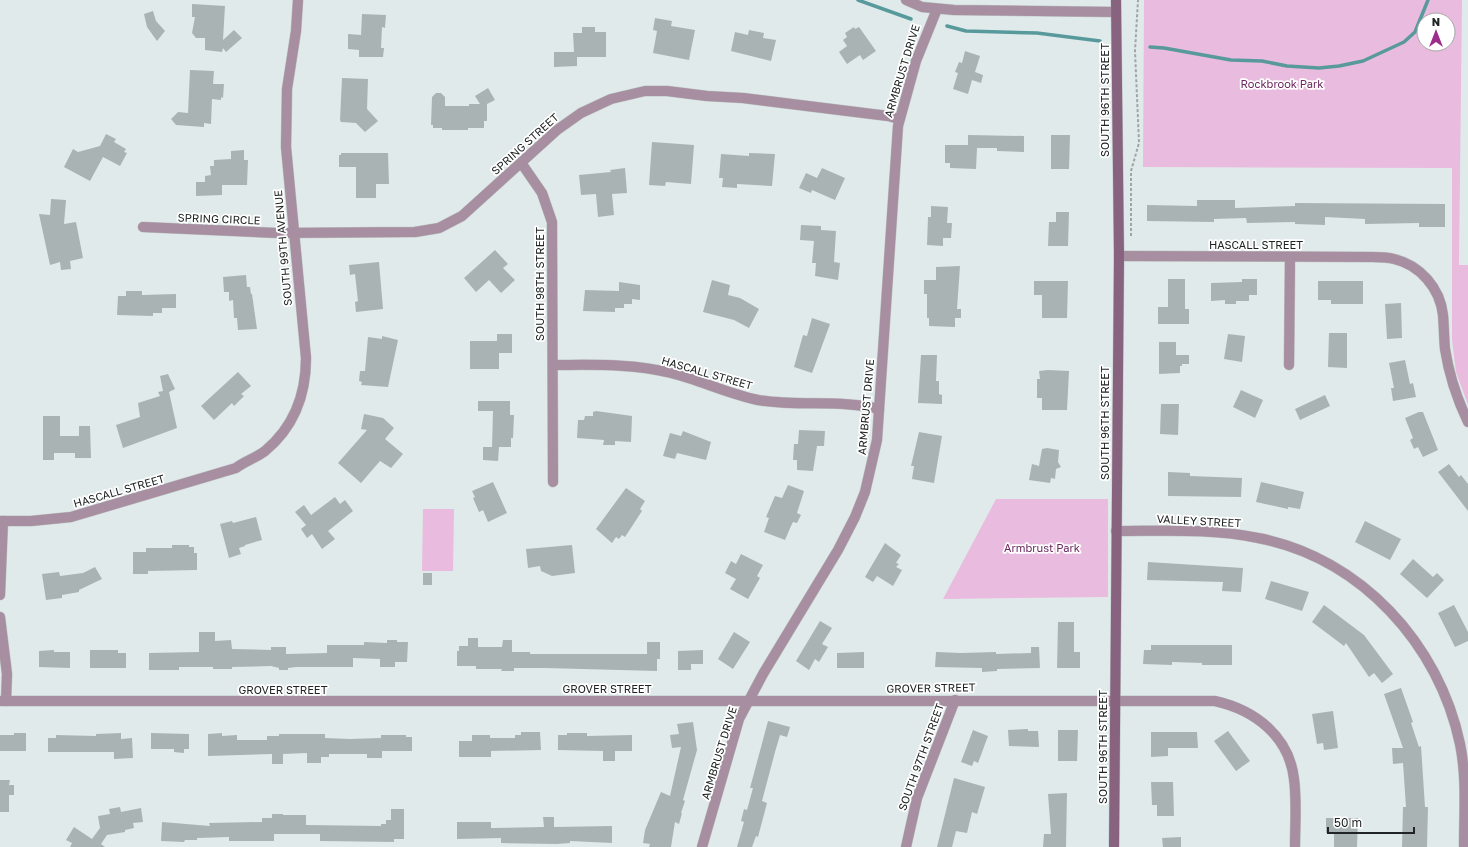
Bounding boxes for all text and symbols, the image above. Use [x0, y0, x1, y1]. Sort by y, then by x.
north arrow [1416, 12, 1456, 52]
text: N [1432, 15, 1440, 28]
street label: ARMBRUST DRIVE [881, 23, 922, 119]
street label: SOUTH 96TH STREET [1098, 43, 1111, 157]
park label: Rockbrook Park [1240, 77, 1324, 90]
street label: SPRING STREET [489, 110, 561, 177]
street label: SOUTH 99TH AVENUE [271, 189, 294, 306]
street label: SPRING CIRCLE [177, 211, 261, 226]
street label: SOUTH 98TH STREET [533, 227, 546, 341]
street label: HASCALL STREET [1209, 238, 1303, 251]
street label: HASCALL STREET [660, 353, 754, 392]
street label: ARMBRUST DRIVE [855, 358, 876, 455]
street label: SOUTH 96TH STREET [1098, 366, 1111, 480]
street label: HASCALL STREET [72, 471, 166, 510]
street label: VALLEY STREET [1157, 512, 1242, 529]
park label: Armbrust Park [1004, 541, 1080, 554]
street label: GROVER STREET [886, 680, 976, 695]
street label: GROVER STREET [562, 682, 652, 695]
street label: GROVER STREET [238, 683, 328, 696]
street label: SOUTH 96TH STREET [1096, 690, 1109, 804]
street label: SOUTH 97TH STREET [895, 701, 946, 812]
street label: ARMBRUST DRIVE [698, 705, 739, 801]
scale bar [1328, 809, 1414, 835]
text: 50 m [1334, 815, 1362, 830]

